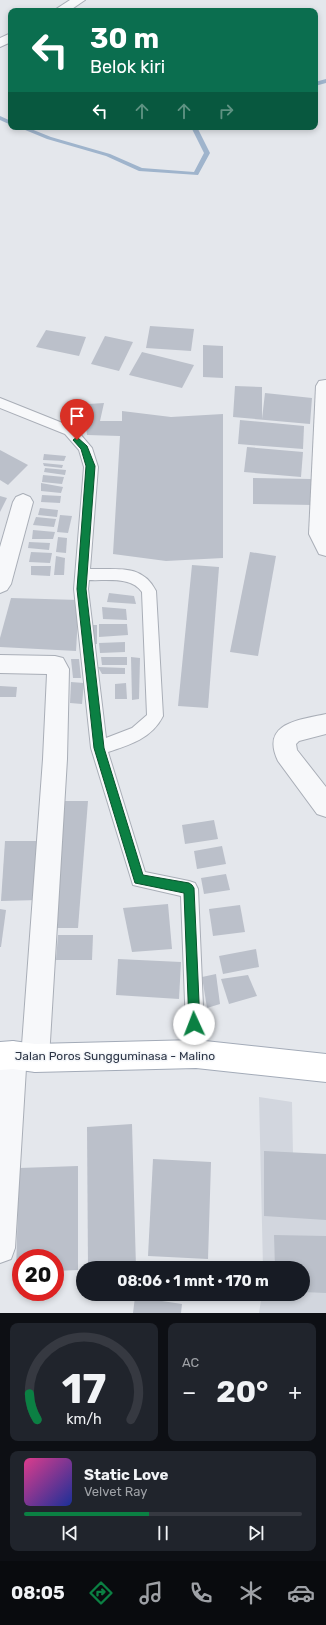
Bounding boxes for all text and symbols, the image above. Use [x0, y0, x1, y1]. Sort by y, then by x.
text: 30 m [90, 22, 159, 55]
icon: left [24, 24, 76, 76]
text: Belok kiri [90, 56, 165, 78]
icon: left [89, 100, 111, 122]
icon: ahead [131, 100, 153, 122]
icon: ahead [173, 100, 195, 122]
icon: right [215, 100, 237, 122]
pin [60, 399, 94, 440]
icon: arrive [66, 405, 88, 427]
position arrow [173, 1003, 215, 1045]
street label: Jalan Poros Sungguminasa - Malino [15, 1049, 215, 1063]
speed limit sign: 20 [12, 1249, 64, 1301]
text: 08:06 · 1 mnt · 170 m [117, 1272, 269, 1290]
text: AC [182, 1355, 199, 1370]
text: 17 [62, 1364, 106, 1413]
text: 20° [216, 1374, 268, 1410]
text: − [182, 1379, 196, 1406]
text: + [288, 1379, 302, 1406]
text: km/h [66, 1411, 102, 1428]
text: Static Love [84, 1466, 168, 1484]
text: Velvet Ray [84, 1484, 147, 1499]
icon: previous [59, 1522, 81, 1544]
icon: pause [152, 1522, 174, 1544]
icon: next [245, 1522, 267, 1544]
icon: directions [87, 1579, 115, 1607]
icon: music [137, 1579, 165, 1607]
icon: phone [187, 1579, 215, 1607]
icon: climate [237, 1579, 265, 1607]
icon: car [287, 1579, 315, 1607]
text: 08:05 [11, 1582, 65, 1604]

